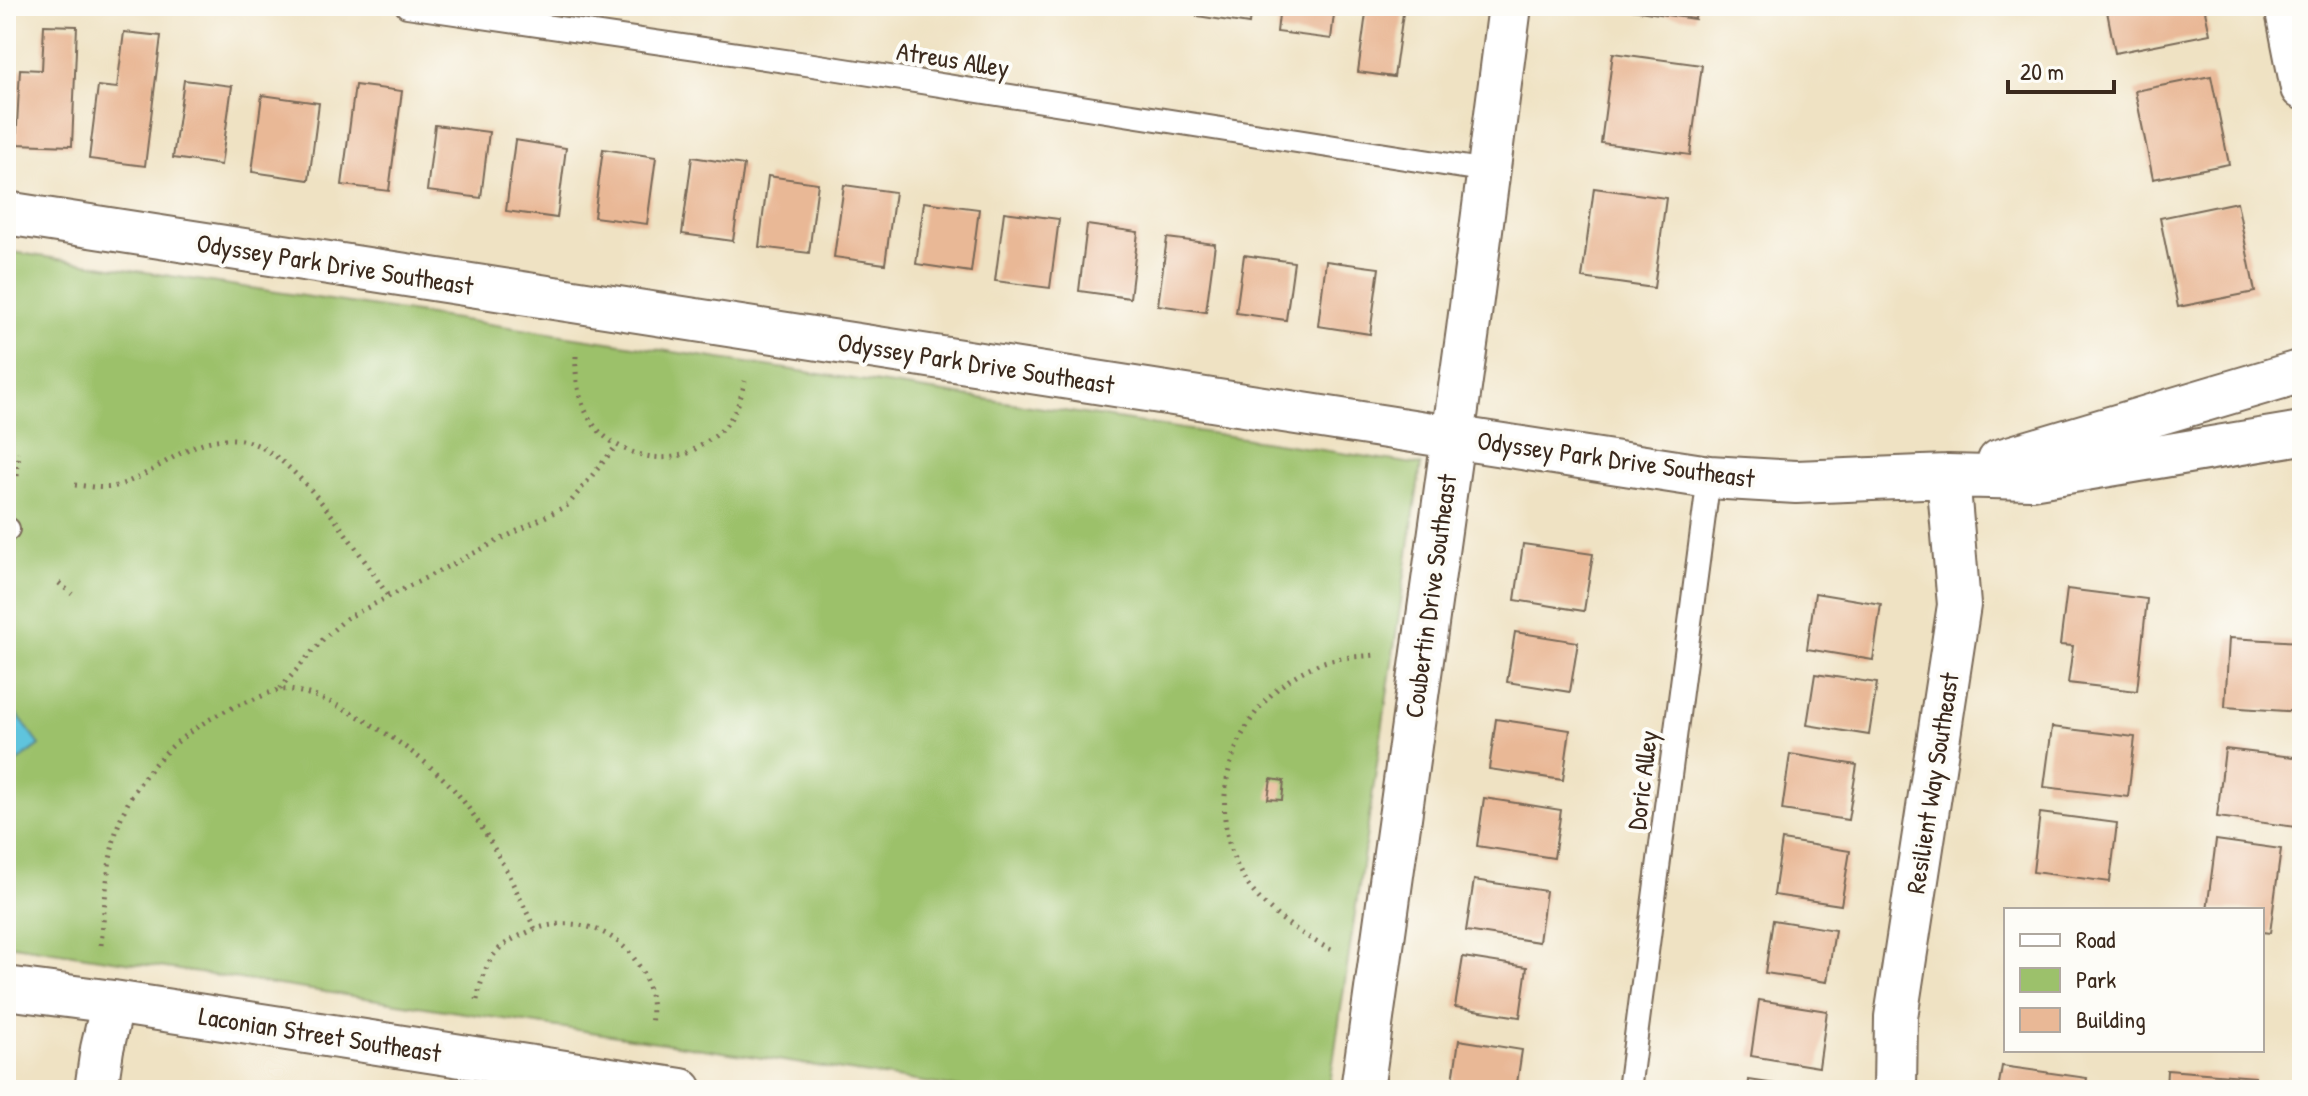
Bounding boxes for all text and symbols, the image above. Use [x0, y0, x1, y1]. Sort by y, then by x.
street label: Atreus Alley [894, 33, 1012, 85]
scale bar [2008, 44, 2114, 94]
text: 20 m [2020, 55, 2064, 87]
street label: Odyssey Park Drive Southeast [194, 225, 477, 303]
street label: Odyssey Park Drive Southeast [835, 324, 1118, 402]
street label: Odyssey Park Drive Southeast [1475, 422, 1758, 496]
street label: Coubertin Drive Southeast [1396, 471, 1465, 720]
street label: Resilient Way Southeast [1897, 669, 1967, 896]
street label: Doric Alley [1619, 728, 1665, 832]
legend [2004, 908, 2264, 1052]
text: Road [2076, 923, 2115, 955]
text: Park [2076, 963, 2116, 995]
street label: Laconian Street Southeast [196, 998, 445, 1071]
text: Building [2076, 1003, 2146, 1035]

